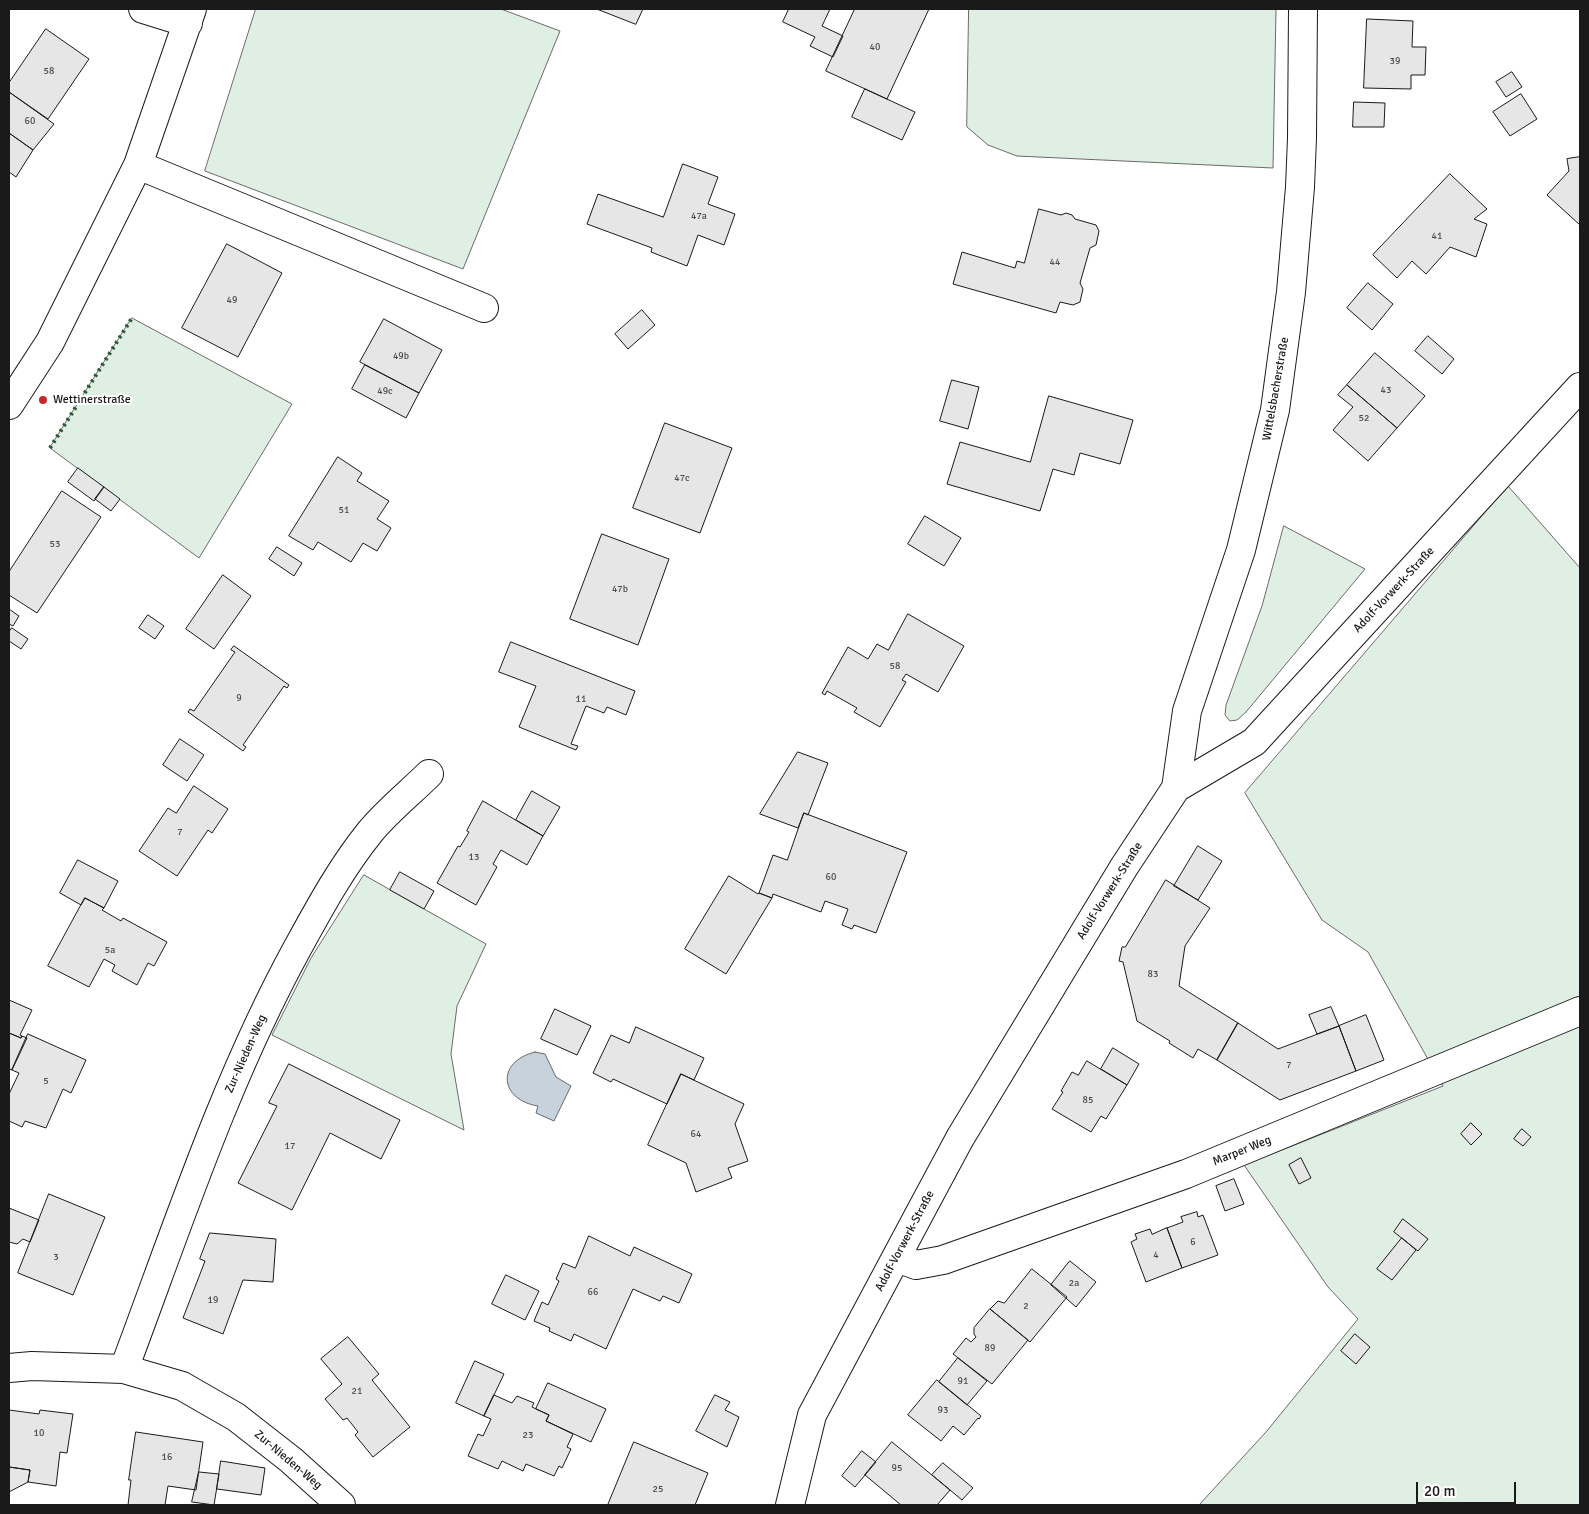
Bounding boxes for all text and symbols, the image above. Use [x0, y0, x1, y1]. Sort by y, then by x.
house number: 40 [870, 41, 880, 53]
house number: 39 [1390, 55, 1400, 67]
house number: 58 [44, 65, 54, 77]
house number: 60 [25, 115, 35, 127]
house number: 47a [691, 210, 707, 222]
house number: 41 [1432, 230, 1442, 242]
house number: 44 [1050, 256, 1060, 268]
house number: 49 [227, 294, 237, 306]
street label: Wittelsbacherstraße [1260, 336, 1292, 442]
house number: 49b [393, 350, 409, 362]
house number: 43 [1381, 384, 1391, 396]
house number: 49c [377, 385, 393, 397]
place label: Wettinerstraße [53, 393, 131, 407]
marker: Wettinerstraße [37, 394, 49, 406]
house number: 52 [1359, 412, 1369, 424]
house number: 47c [674, 472, 690, 484]
house number: 51 [339, 504, 349, 516]
house number: 53 [50, 538, 60, 550]
street label: Adolf-Vorwerk-Straße [1351, 544, 1437, 636]
house number: 47b [612, 583, 628, 595]
house number: 58 [890, 660, 900, 672]
house number: 9 [236, 692, 242, 704]
house number: 11 [576, 693, 586, 705]
house number: 7 [177, 826, 183, 838]
street label: Adolf-Vorwerk-Straße [1074, 840, 1146, 942]
house number: 13 [469, 851, 479, 863]
house number: 60 [826, 871, 836, 883]
house number: 5a [105, 944, 115, 956]
house number: 83 [1148, 968, 1158, 980]
street label: Zur-Nieden-Weg [222, 1013, 270, 1095]
house number: 7 [1286, 1059, 1292, 1071]
house number: 5 [43, 1075, 49, 1087]
house number: 85 [1083, 1094, 1093, 1106]
house number: 64 [691, 1128, 701, 1140]
street label: Marper Weg [1211, 1133, 1273, 1169]
house number: 17 [285, 1140, 295, 1152]
street label: Adolf-Vorwerk-Straße [872, 1188, 938, 1294]
house number: 6 [1190, 1236, 1196, 1248]
house number: 4 [1153, 1249, 1159, 1261]
house number: 3 [53, 1251, 59, 1263]
house number: 2a [1069, 1277, 1079, 1289]
house number: 66 [588, 1286, 598, 1298]
house number: 19 [208, 1294, 218, 1306]
house number: 2 [1023, 1300, 1029, 1312]
house number: 89 [985, 1342, 995, 1354]
house number: 91 [958, 1375, 968, 1387]
house number: 21 [352, 1385, 362, 1397]
house number: 93 [938, 1404, 948, 1416]
house number: 10 [34, 1427, 44, 1439]
street label: Zur-Nieden-Weg [251, 1427, 325, 1493]
house number: 23 [523, 1429, 533, 1441]
house number: 16 [162, 1451, 172, 1463]
house number: 95 [892, 1462, 902, 1474]
scale bar [1419, 1472, 1519, 1504]
text: 20 m [1424, 1482, 1455, 1500]
house number: 25 [653, 1483, 663, 1495]

